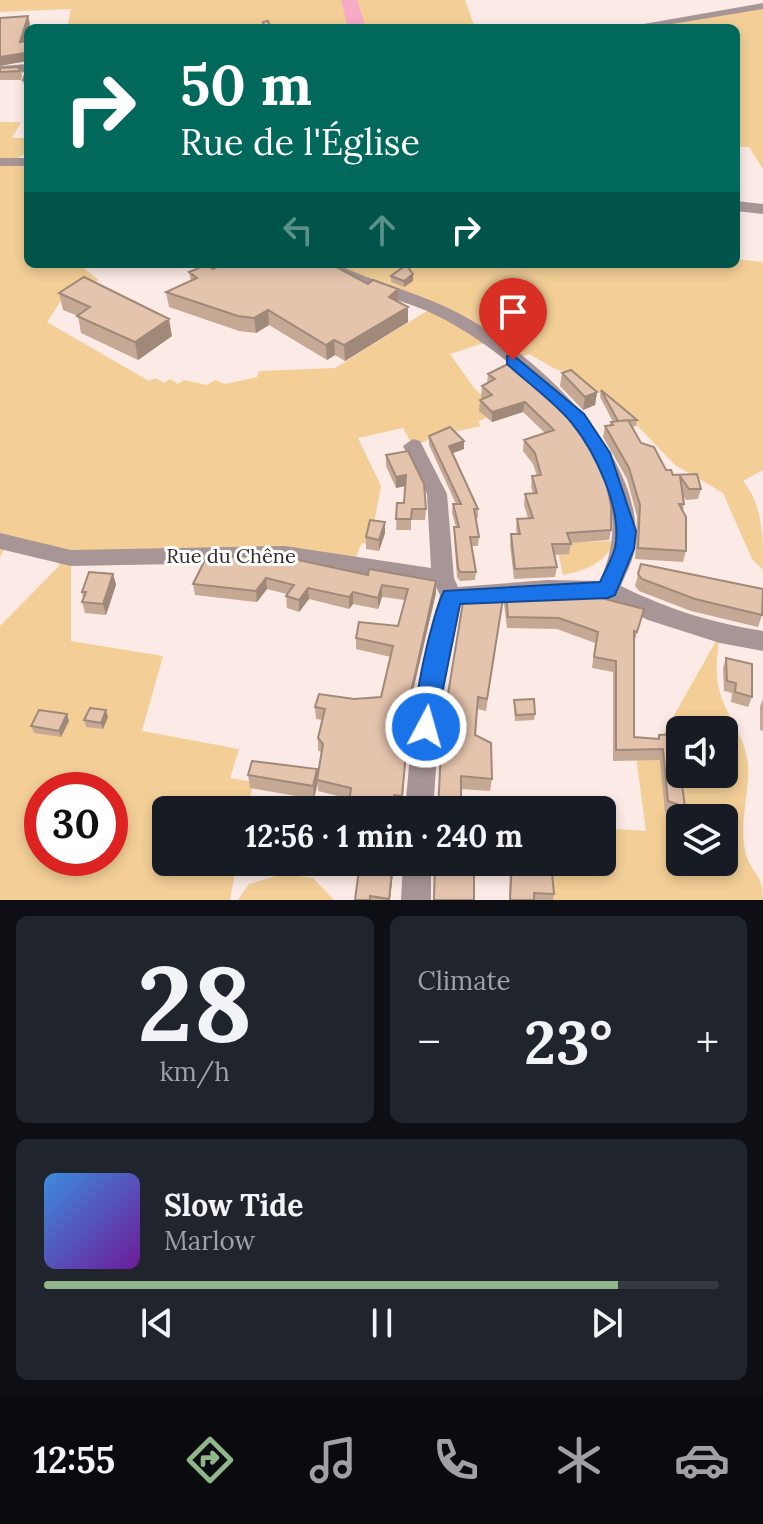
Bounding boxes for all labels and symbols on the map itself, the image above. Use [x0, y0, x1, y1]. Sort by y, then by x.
pin [479, 278, 547, 360]
street label: Rue du Chêne [166, 543, 296, 568]
position arrow [384, 685, 468, 769]
speed limit sign: 30 [24, 772, 128, 876]

